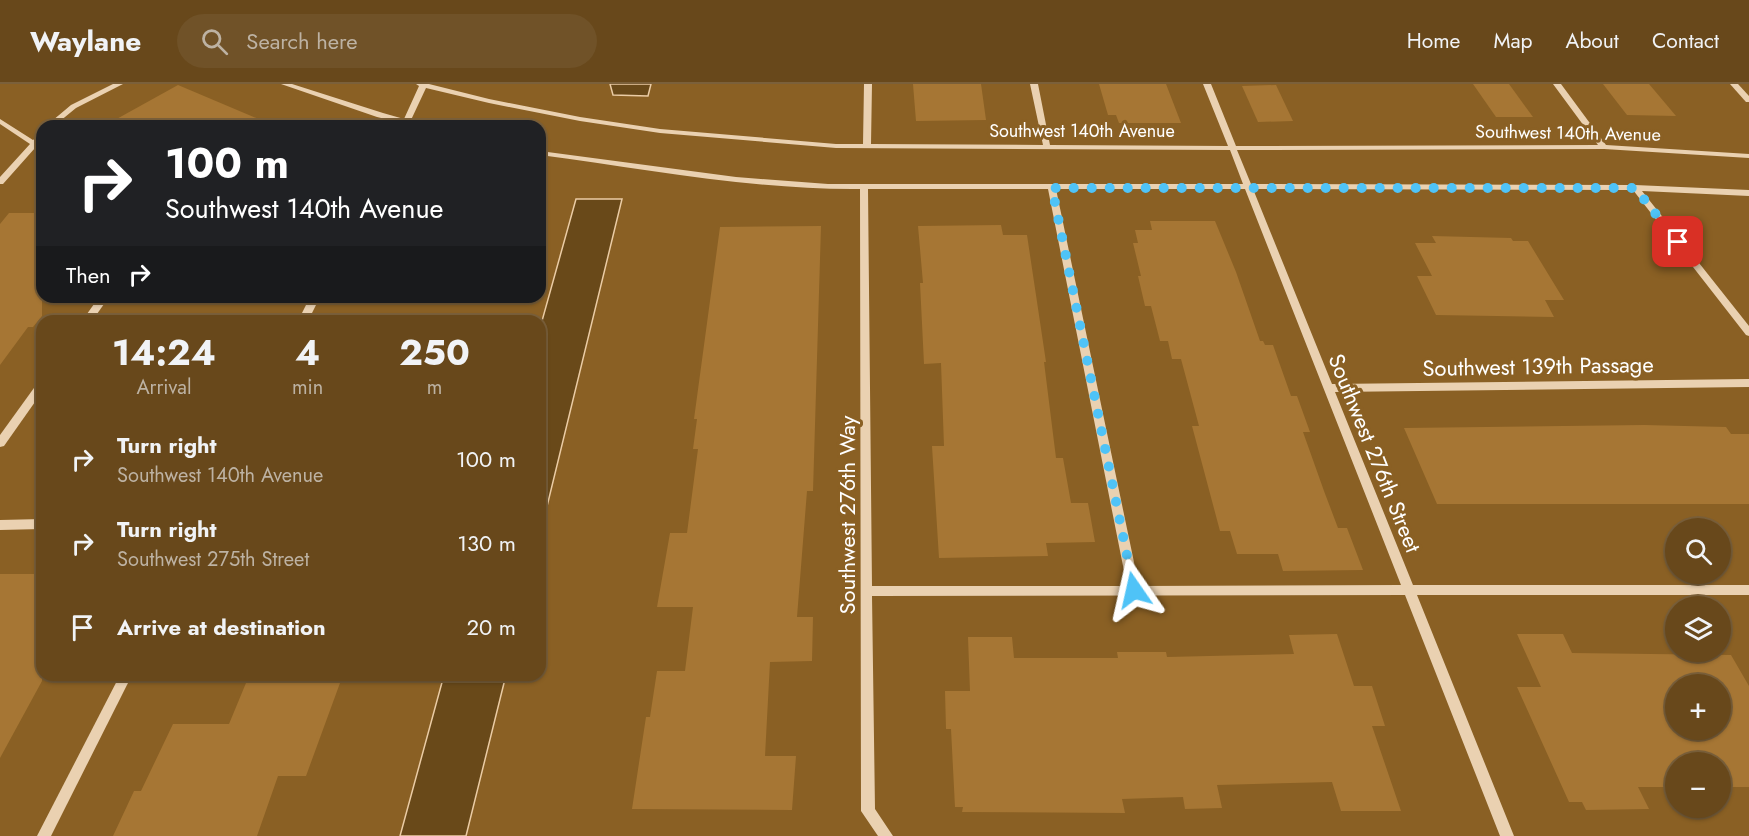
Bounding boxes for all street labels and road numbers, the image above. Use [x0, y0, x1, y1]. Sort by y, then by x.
street label: Southwest 140th Avenue [989, 118, 1175, 144]
street label: Southwest 140th Avenue [1475, 118, 1661, 148]
street label: Southwest 139th Passage [1422, 348, 1654, 384]
street label: Southwest 276th Street [1321, 349, 1430, 558]
street label: Southwest 276th Way [831, 415, 863, 614]

